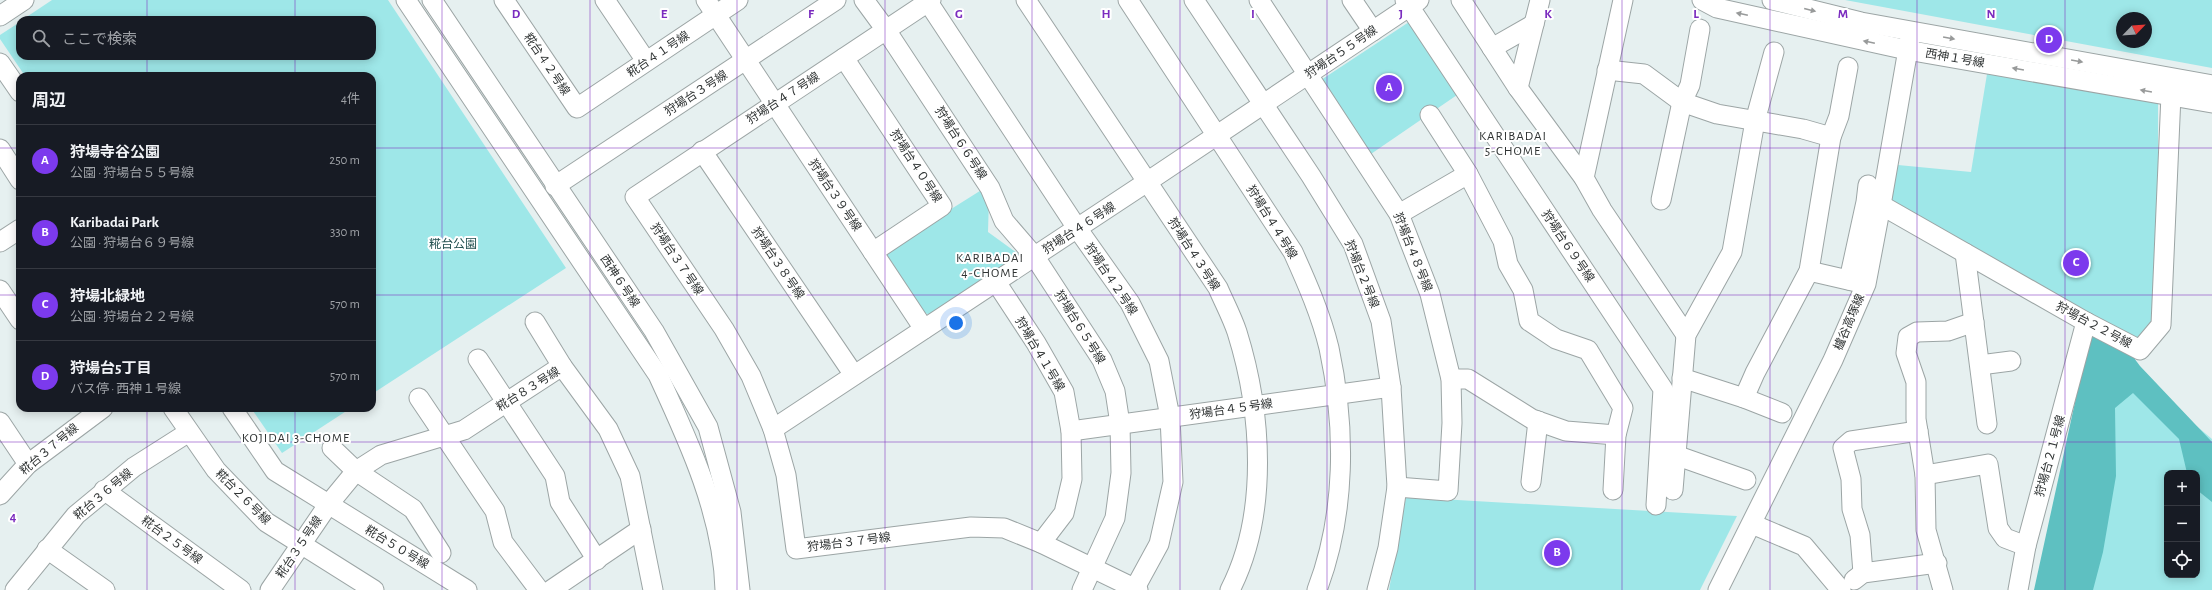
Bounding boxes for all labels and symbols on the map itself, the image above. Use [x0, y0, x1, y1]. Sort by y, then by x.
one-way arrow [1804, 7, 1816, 13]
text: D [512, 8, 521, 21]
text: E [661, 8, 668, 21]
text: F [808, 8, 815, 21]
text: G [955, 8, 963, 21]
text: H [1101, 8, 1111, 21]
text: I [1251, 8, 1255, 21]
text: J [1399, 8, 1403, 21]
text: K [1544, 8, 1552, 21]
text: L [1693, 8, 1699, 21]
text: M [1838, 8, 1848, 21]
text: N [1986, 8, 1996, 21]
one-way arrow [1736, 10, 1748, 16]
north arrow [2116, 12, 2152, 48]
street label: 狩場台５５号線 [1302, 23, 1379, 80]
pin: D [2036, 25, 2062, 55]
street label: 糀台４１号線 [624, 28, 691, 79]
street label: 糀台４２号線 [522, 30, 573, 97]
one-way arrow [1943, 36, 1955, 42]
one-way arrow [1863, 38, 1876, 44]
street label: 西神１号線 [1924, 46, 1986, 69]
one-way arrow [2071, 58, 2083, 64]
one-way arrow [2012, 66, 2024, 72]
street label: 狩場台３号線 [662, 68, 729, 118]
street label: 狩場台４７号線 [744, 69, 821, 126]
pin: A [1376, 73, 1402, 103]
one-way arrow [2140, 88, 2152, 94]
street label: 狩場台６６号線 [933, 104, 990, 181]
street label: 狩場台４０号線 [888, 127, 945, 204]
district label: KARIBADAI 5-CHOME [1479, 130, 1547, 158]
street label: 狩場台３９号線 [807, 156, 864, 233]
street label: 狩場台４４号線 [1245, 183, 1300, 261]
street label: 狩場台４６号線 [1040, 199, 1117, 256]
street label: 狩場台６９号線 [1540, 207, 1597, 284]
street label: 狩場台４８号線 [1392, 210, 1435, 293]
street label: 狩場台４３号線 [1166, 215, 1223, 292]
street label: 狩場台３７号線 [649, 220, 706, 297]
street label: 狩場台３８号線 [750, 224, 807, 301]
park label: 糀台公園 [429, 237, 477, 250]
street label: 狩場台２号線 [1343, 238, 1382, 310]
street label: 狩場台４２号線 [1083, 240, 1140, 317]
pin: C [2063, 248, 2089, 278]
street label: 西神６号線 [598, 252, 643, 309]
district label: KARIBADAI 4-CHOME [956, 252, 1024, 280]
street label: 狩場台６５号線 [1053, 288, 1108, 366]
street label: 櫨谷高塚線 [1831, 292, 1866, 352]
street label: 狩場台２２号線 [2054, 299, 2134, 350]
your location [946, 313, 966, 333]
street label: 狩場台４１号線 [1013, 314, 1068, 393]
street label: 糀台８３号線 [494, 364, 562, 413]
street label: 狩場台４５号線 [1188, 396, 1273, 421]
street label: 狩場台２１号線 [2032, 414, 2067, 498]
street label: 糀台３７号線 [17, 420, 80, 477]
district label: KOJIDAI 3-CHOME [242, 432, 350, 445]
street label: 糀台３６号線 [71, 465, 134, 522]
street label: 糀台２６号線 [213, 467, 273, 527]
text: 4 [10, 511, 17, 524]
street label: 糀台２５号線 [139, 513, 205, 566]
street label: 糀台３５号線 [273, 513, 324, 580]
street label: 糀台５０号線 [363, 522, 431, 571]
street label: 狩場台３７号線 [806, 530, 891, 553]
pin: B [1544, 538, 1570, 568]

